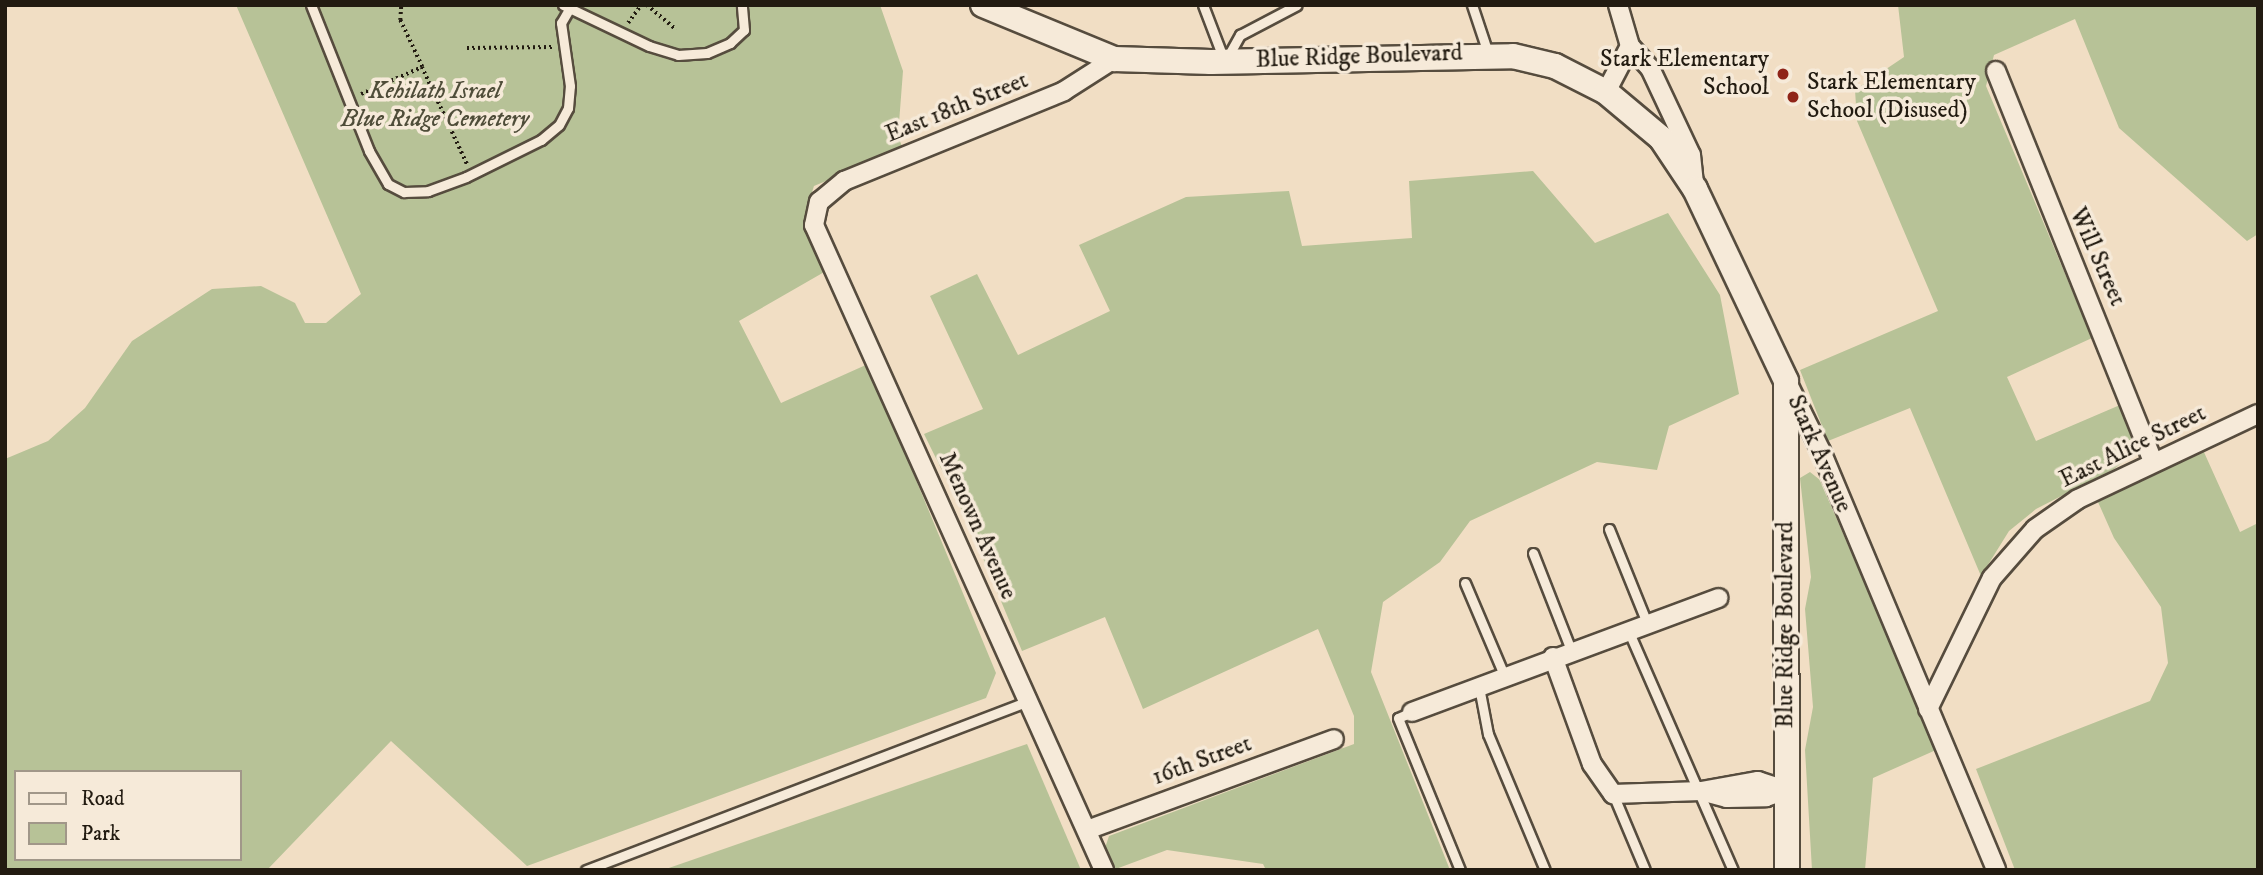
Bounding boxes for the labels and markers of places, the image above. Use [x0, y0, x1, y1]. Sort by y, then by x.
place label: Stark Elementary School [1600, 46, 1769, 102]
marker: Stark Elementary School [1775, 66, 1791, 82]
place label: Stark Elementary School (Disused) [1807, 69, 1976, 125]
marker: Stark Elementary School (Disused) [1785, 89, 1801, 105]

